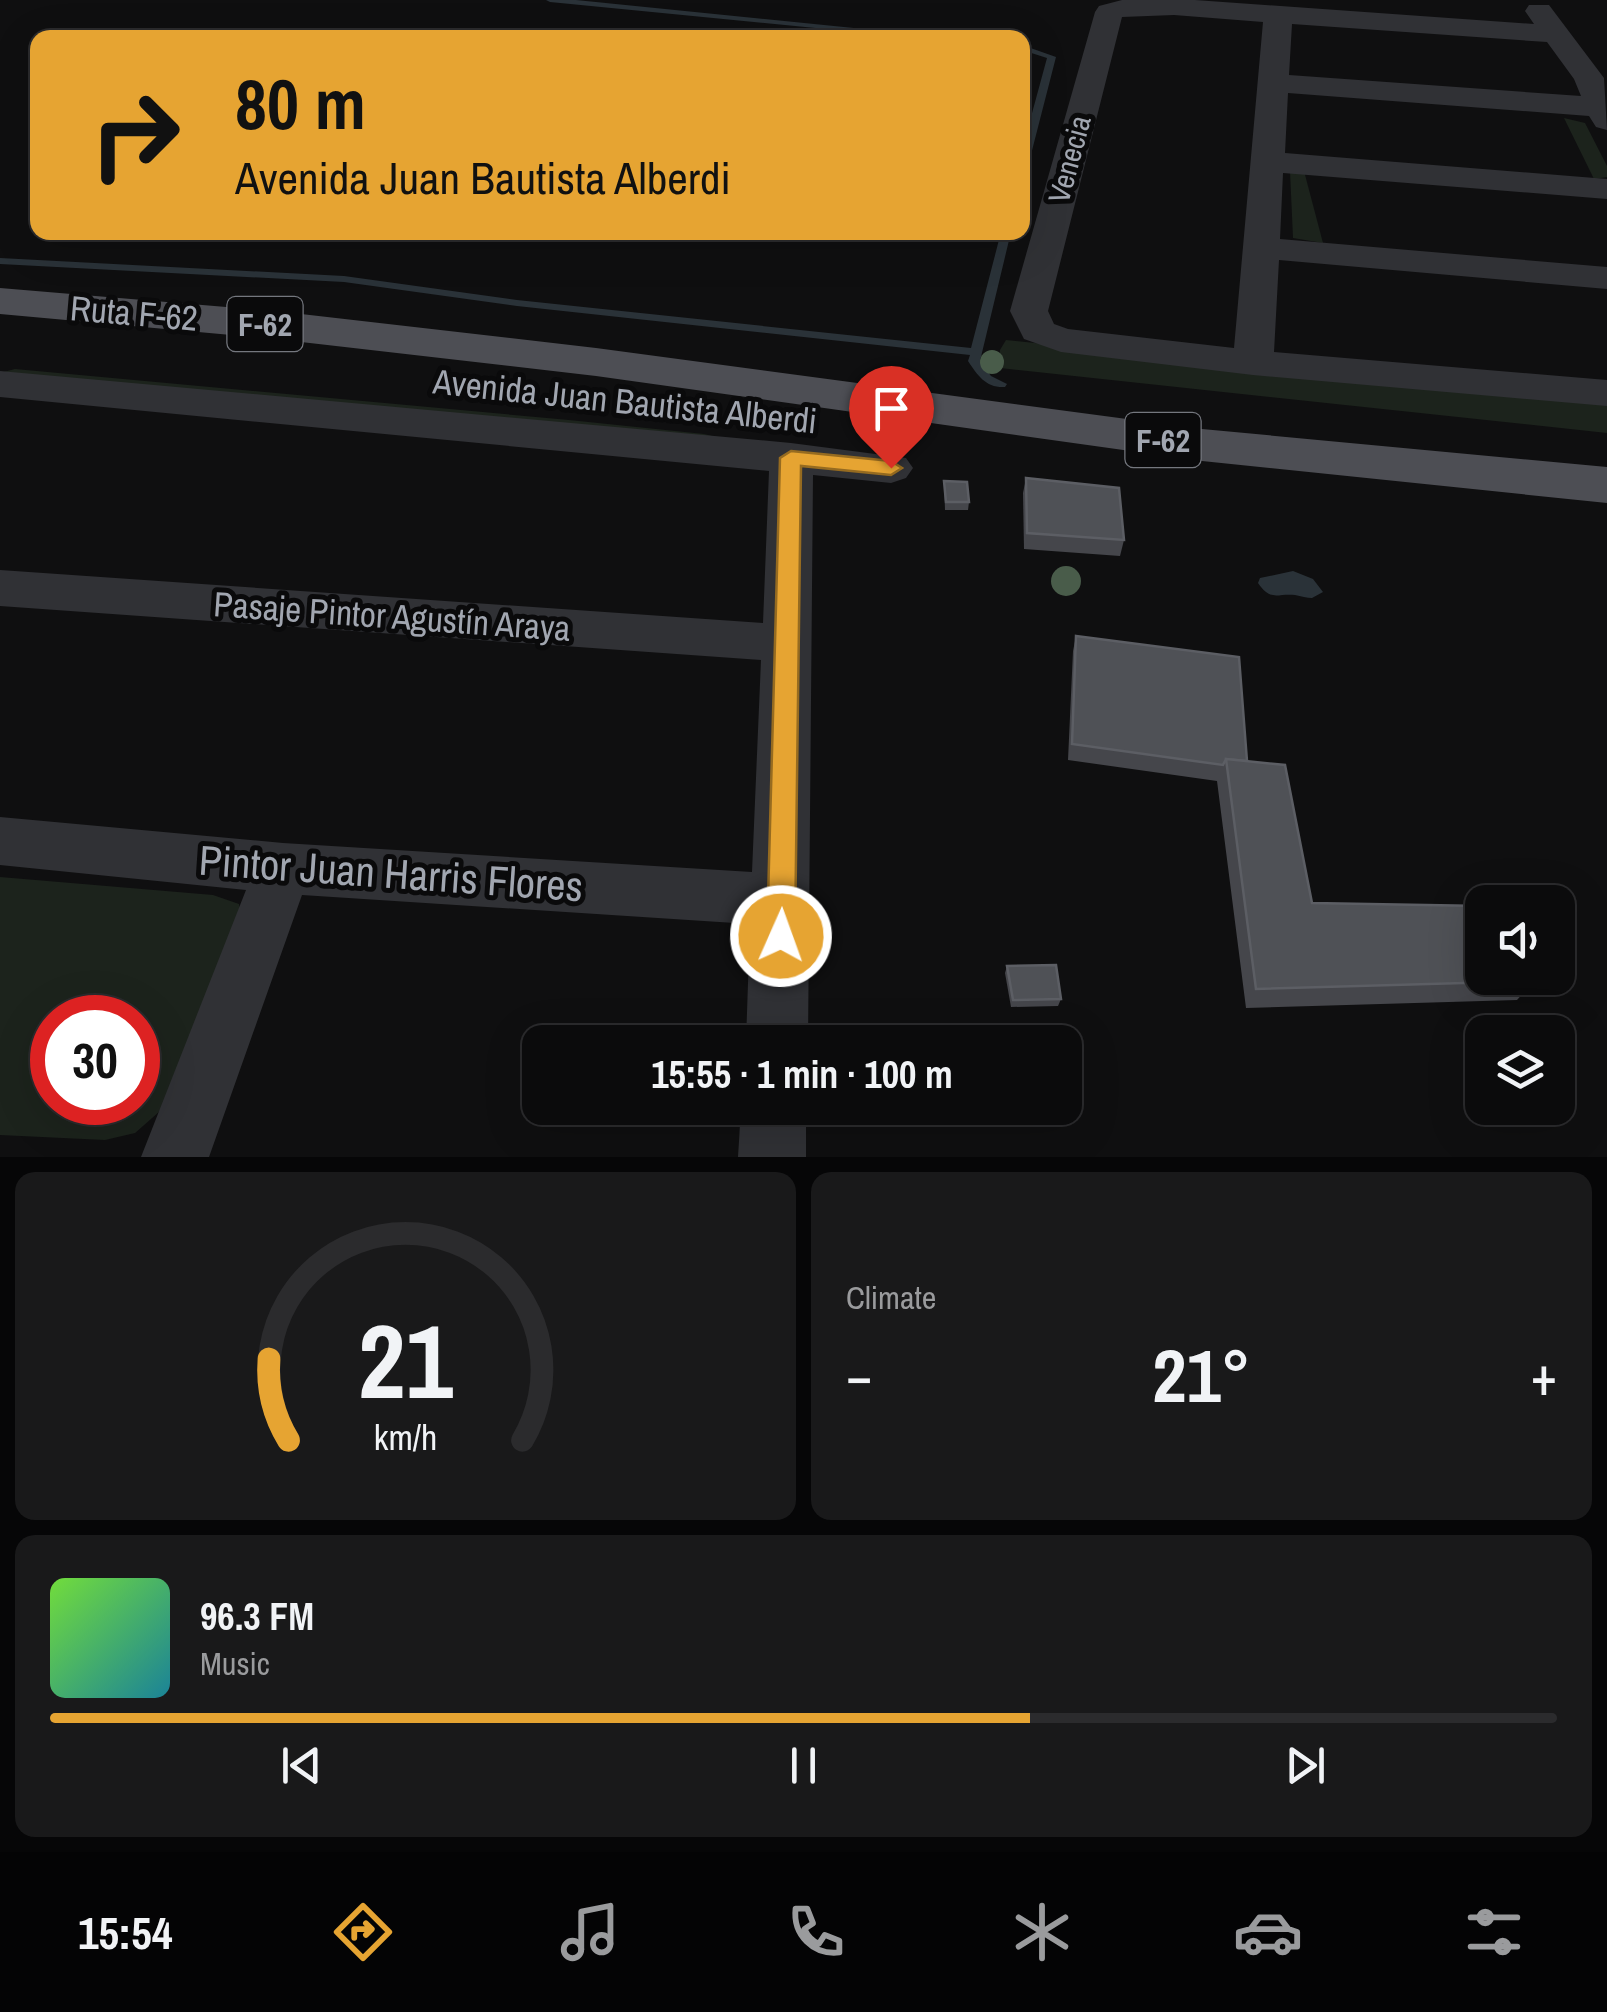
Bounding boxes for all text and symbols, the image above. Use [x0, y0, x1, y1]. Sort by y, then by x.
text: 80 m [235, 57, 366, 151]
icon: right [70, 70, 200, 200]
street label: Venecia [1038, 111, 1100, 207]
text: Avenida Juan Bautista Alberdi [235, 147, 731, 208]
street label: Ruta F-62 [68, 284, 200, 342]
road number: F-62 [228, 297, 302, 351]
street label: Avenida Juan Bautista Alberdi [430, 357, 819, 445]
pin [849, 366, 934, 469]
icon: arrive [864, 381, 919, 436]
road number: F-62 [1126, 413, 1200, 467]
street label: Pasaje Pintor Agustín Araya [212, 580, 572, 652]
street label: Pintor Juan Harris Flores [197, 832, 585, 914]
position arrow [729, 884, 833, 988]
map controls [1465, 885, 1575, 1125]
button: sound [1465, 885, 1575, 995]
speed limit sign: 30 [30, 995, 160, 1125]
button: layers [1465, 1015, 1575, 1125]
text: 15:55 · 1 min · 100 m [651, 1049, 953, 1100]
text: Climate [846, 1276, 936, 1319]
text: 21 [358, 1290, 453, 1430]
text: 21° [1152, 1324, 1251, 1425]
text: − [846, 1338, 872, 1412]
text: + [1531, 1338, 1557, 1412]
text: km/h [374, 1413, 437, 1461]
text: 96.3 FM [200, 1591, 314, 1642]
text: Music [200, 1642, 270, 1685]
icon: previous [274, 1738, 329, 1793]
icon: pause [776, 1738, 831, 1793]
icon: next [1278, 1738, 1333, 1793]
icon: directions [328, 1897, 398, 1967]
icon: music [555, 1897, 625, 1967]
icon: phone [781, 1897, 851, 1967]
icon: climate [1007, 1897, 1077, 1967]
icon: car [1233, 1897, 1303, 1967]
icon: filters [1459, 1897, 1529, 1967]
text: 15:54 [78, 1902, 172, 1963]

